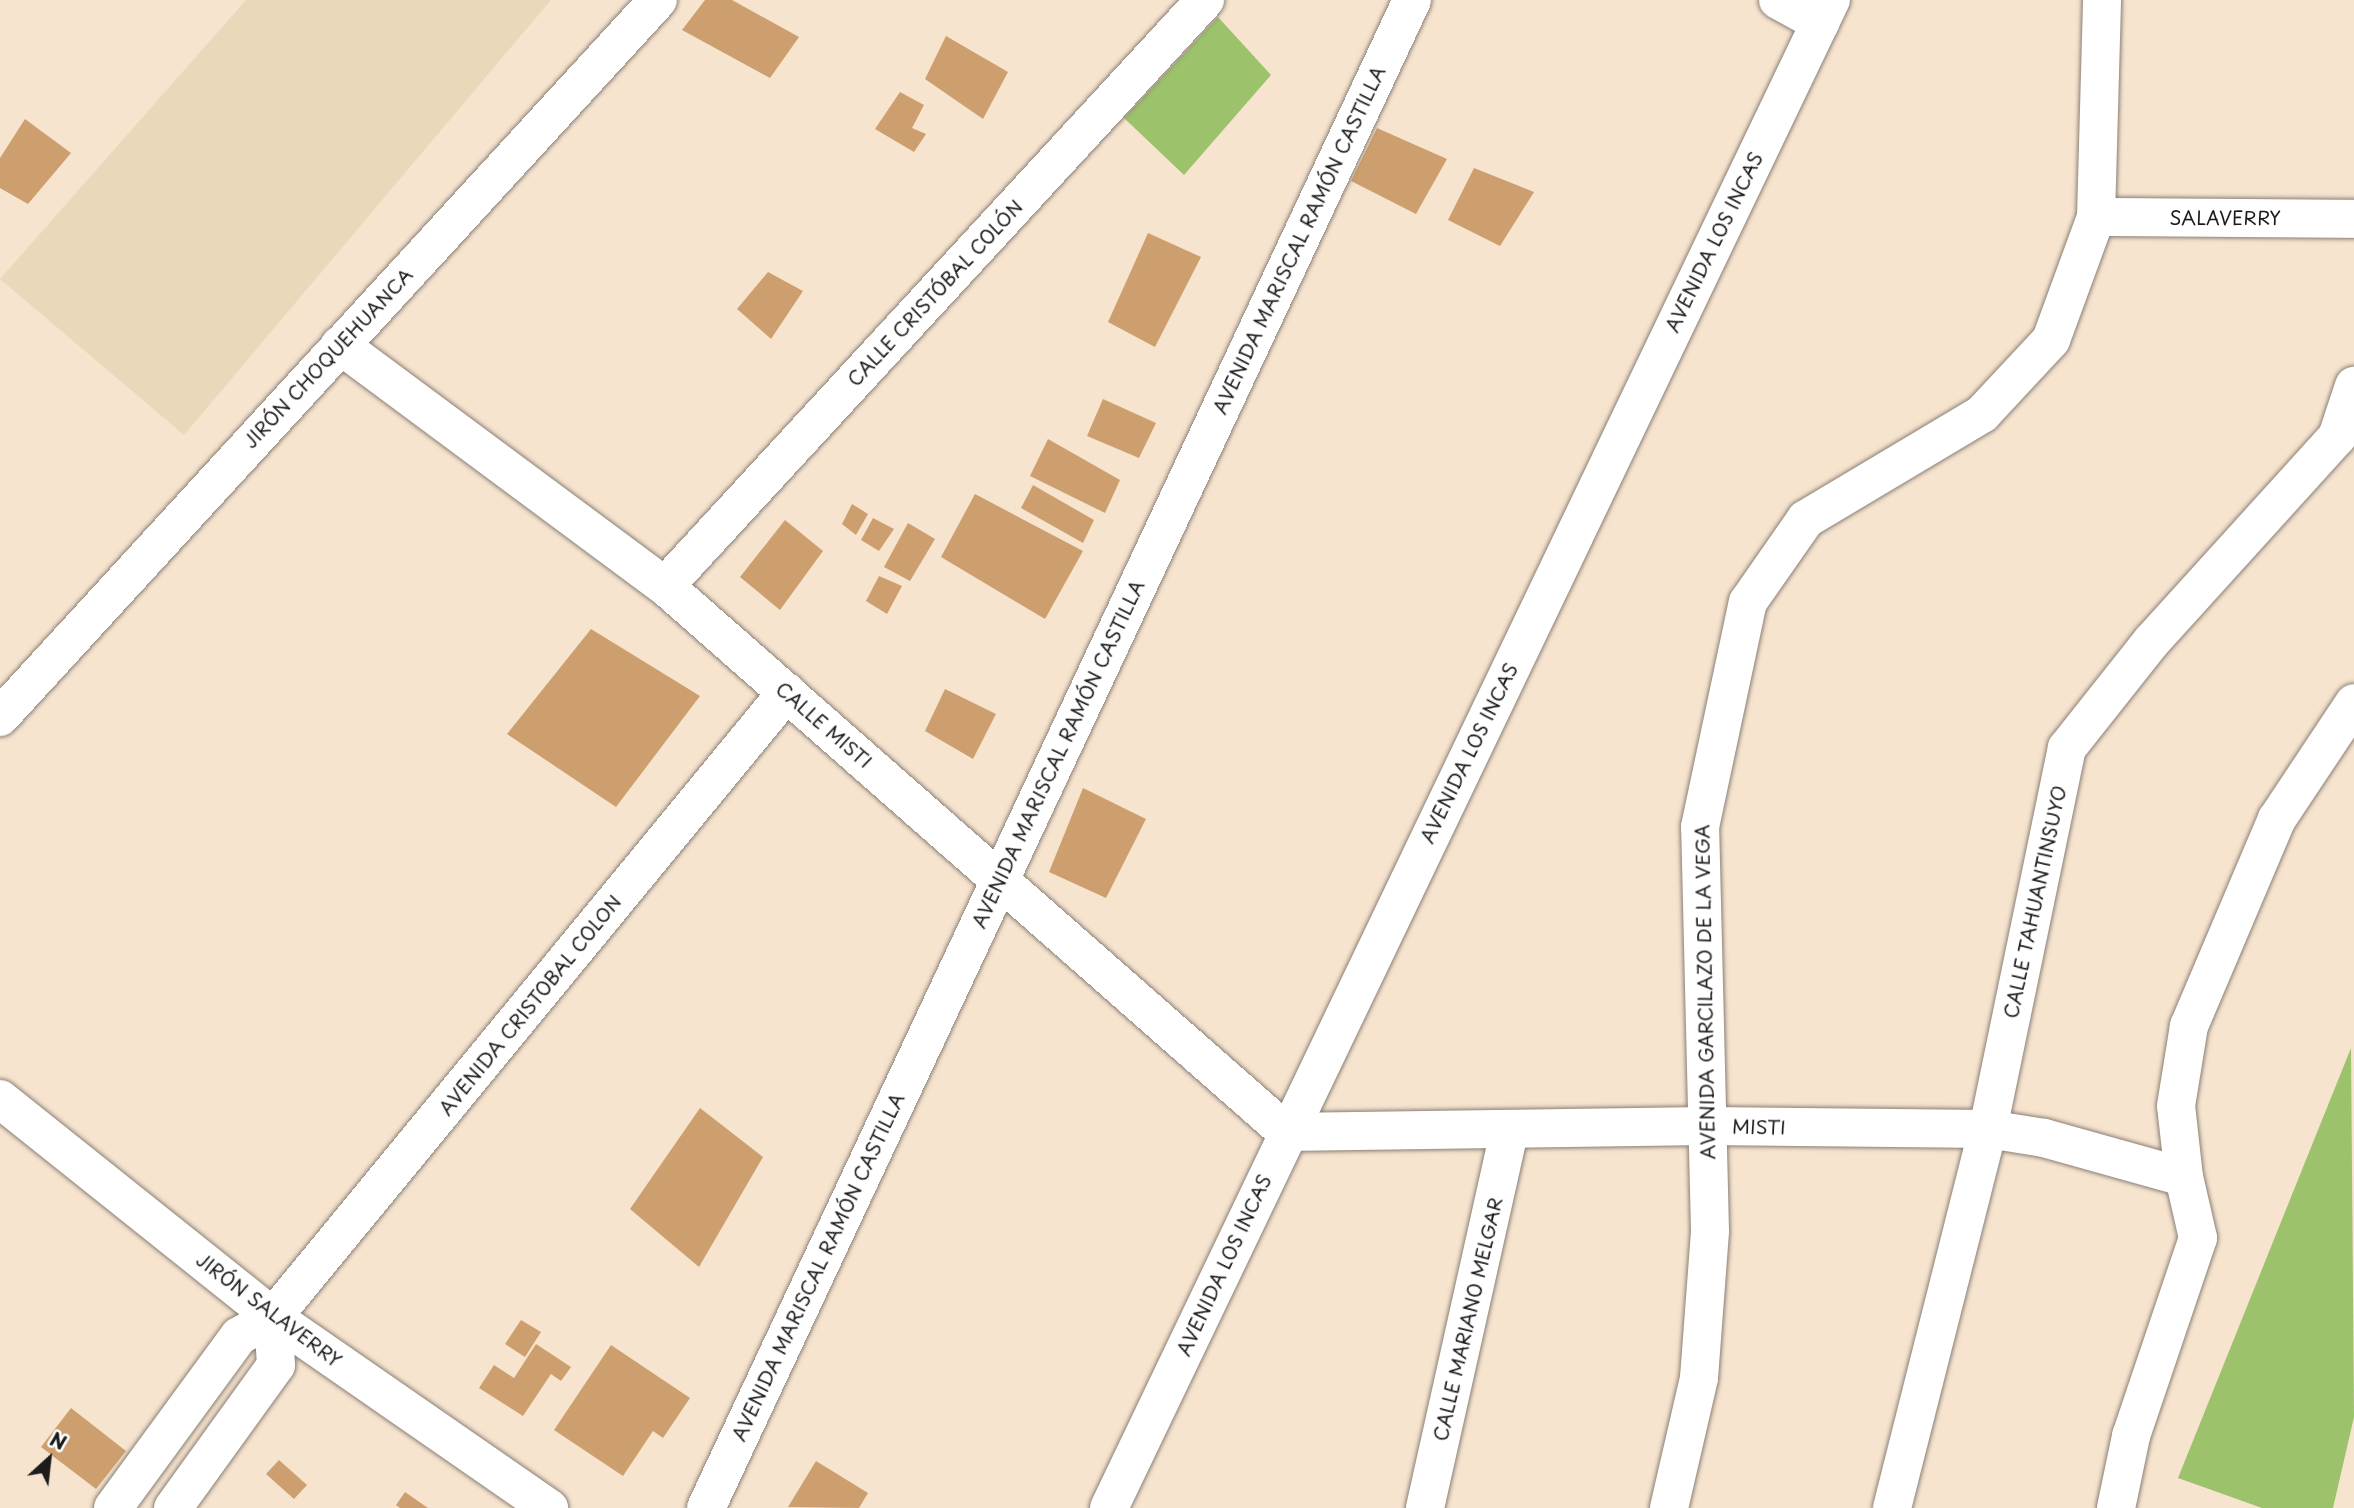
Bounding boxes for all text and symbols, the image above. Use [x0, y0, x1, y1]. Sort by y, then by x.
street label: AVENIDA MARISCAL RAMÓN CASTILLA [1208, 63, 1390, 417]
street label: AVENIDA LOS INCAS [1660, 148, 1768, 336]
street label: CALLE CRISTÓBAL COLÓN [840, 193, 1030, 393]
street label: SALAVERRY [2169, 207, 2281, 229]
street label: JIRÓN CHOQUEHUANCA [238, 263, 418, 453]
street label: AVENIDA MARISCAL RAMÓN CASTILLA [967, 577, 1149, 931]
street label: AVENIDA LOS INCAS [1415, 659, 1523, 847]
street label: CALLE MISTI [770, 676, 878, 774]
street label: CALLE TAHUANTINSUYO [1999, 783, 2071, 1021]
street label: AVENIDA GARCILAZO DE LA VEGA [1691, 825, 1719, 1159]
street label: AVENIDA CRISTOBAL COLON [433, 889, 627, 1121]
street label: AVENIDA MARISCAL RAMÓN CASTILLA [727, 1090, 909, 1444]
street label: MISTI [1732, 1115, 1786, 1139]
street label: AVENIDA LOS INCAS [1172, 1170, 1276, 1360]
street label: CALLE MARIANO MELGAR [1428, 1193, 1508, 1445]
street label: JIRÓN SALAVERRY [191, 1247, 347, 1373]
north arrow [14, 1424, 84, 1494]
text: N [45, 1424, 72, 1456]

